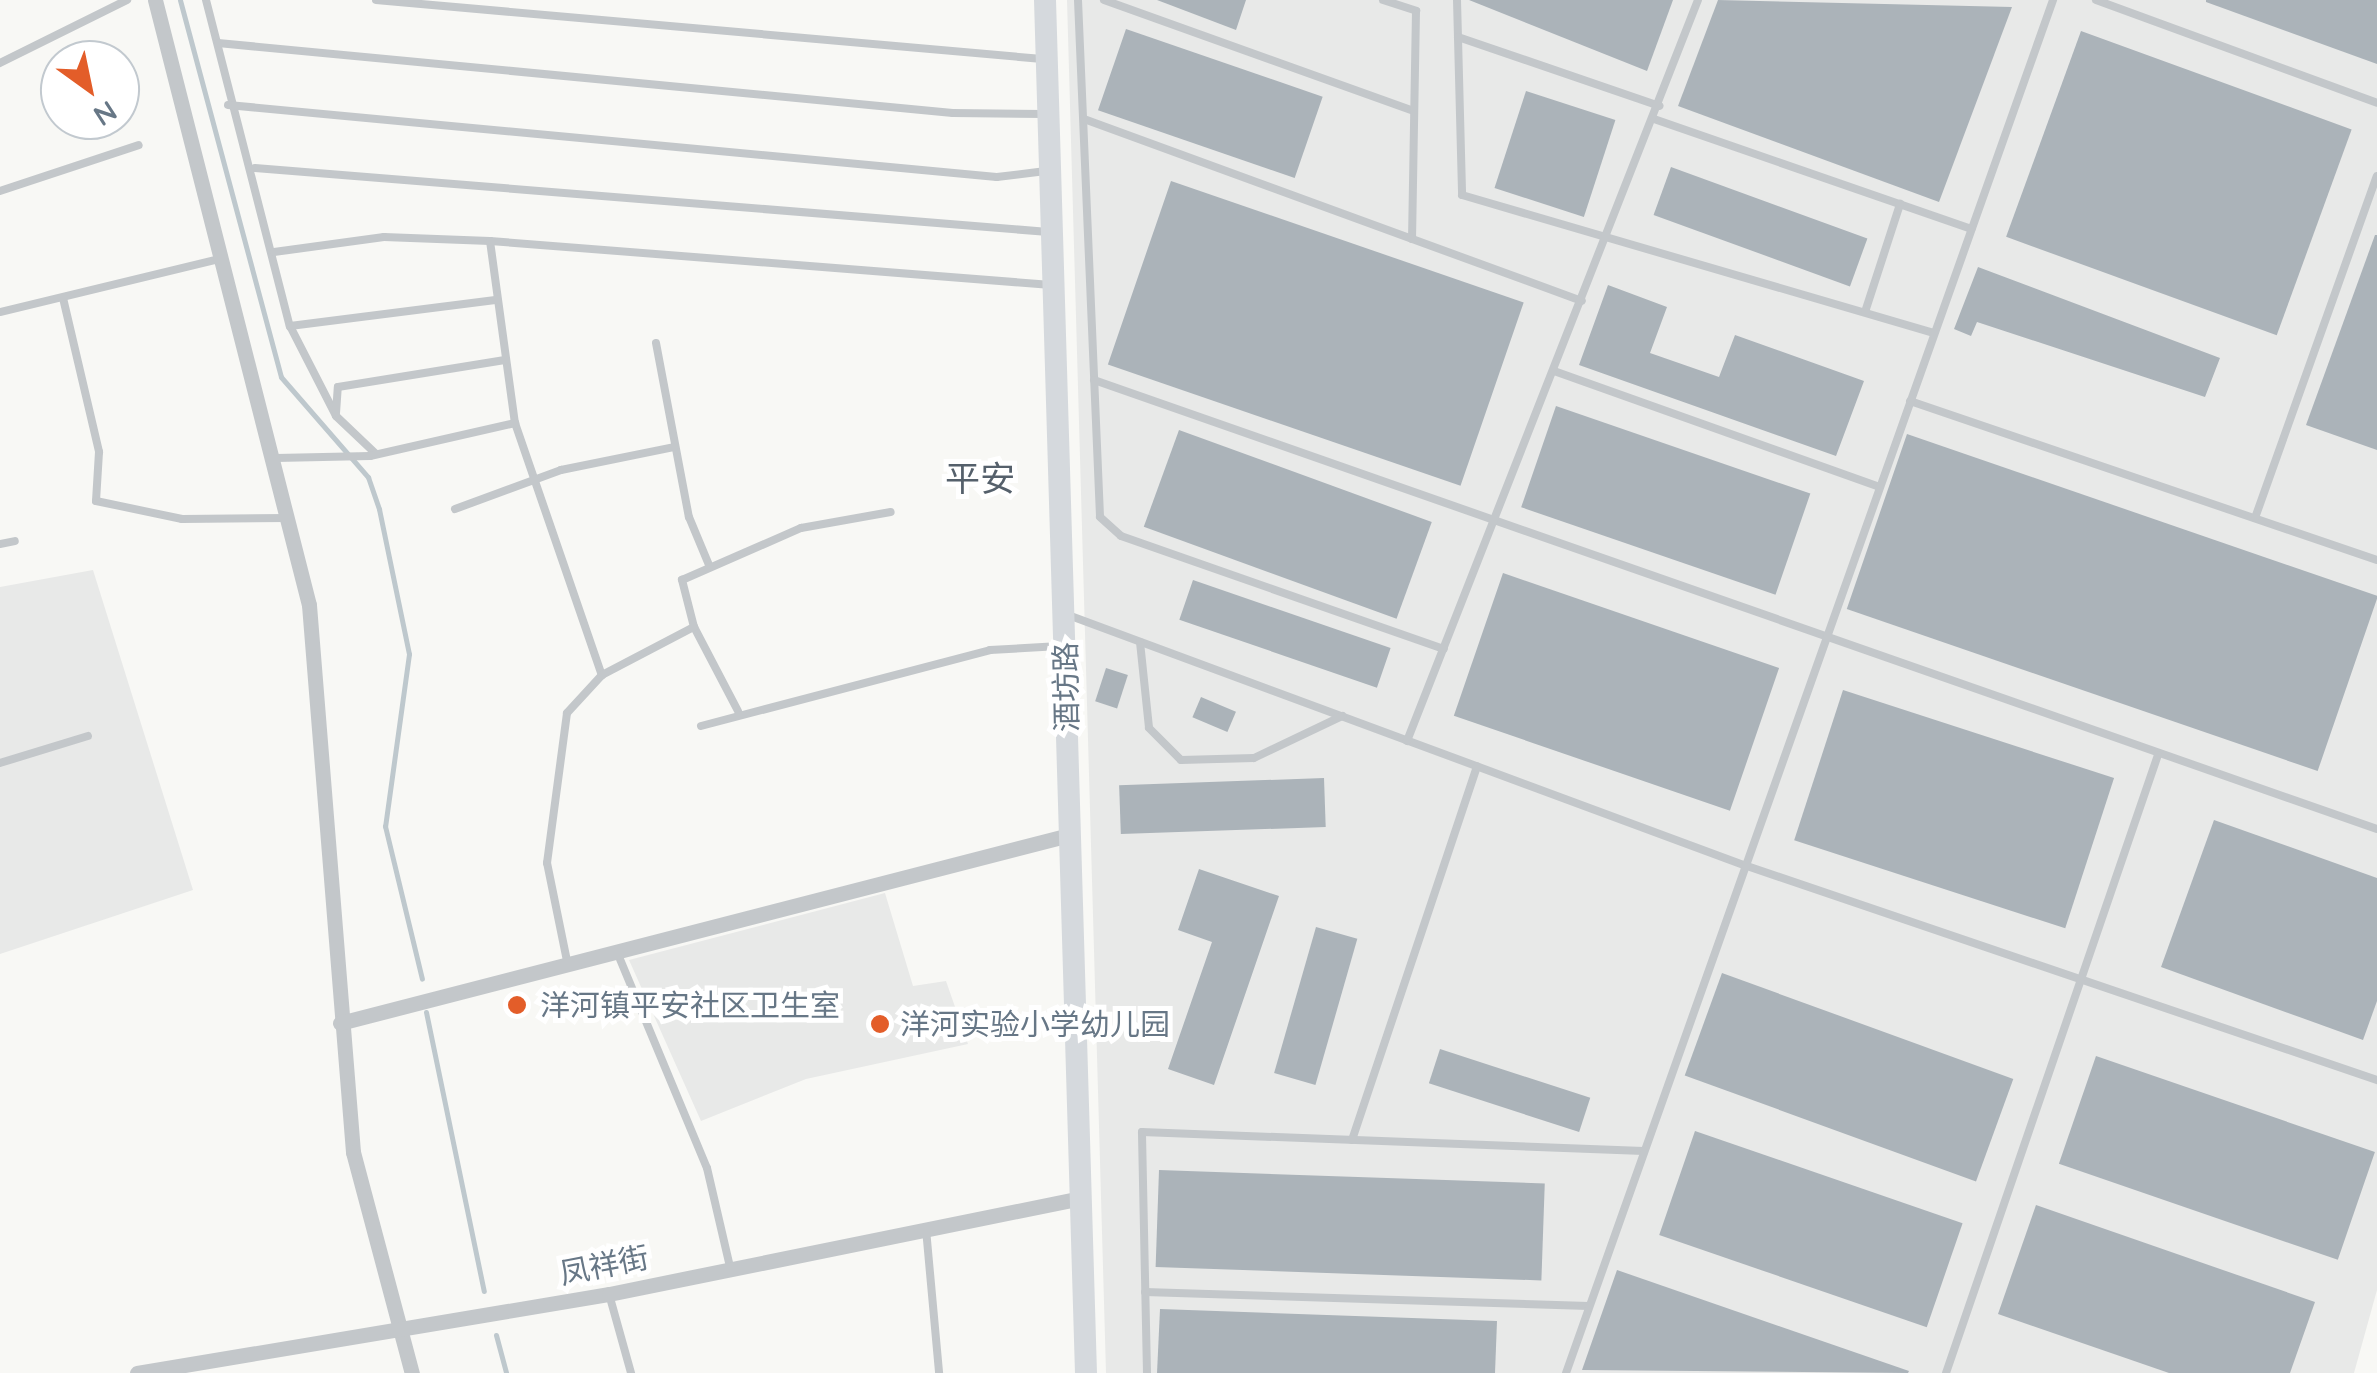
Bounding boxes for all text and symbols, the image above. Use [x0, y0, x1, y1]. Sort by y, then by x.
north arrow [40, 40, 140, 140]
text: N [87, 94, 124, 134]
district label: 平安 [945, 457, 1015, 499]
street label: 酒坊路 [1047, 642, 1085, 732]
place label: 洋河镇平安社区卫生室 [540, 987, 840, 1023]
marker: 洋河镇平安社区卫生室 [504, 992, 530, 1018]
place label: 洋河实验小学幼儿园 [900, 1006, 1170, 1042]
marker: 洋河实验小学幼儿园 [869, 1013, 891, 1035]
street label: 凤祥街 [556, 1239, 652, 1291]

